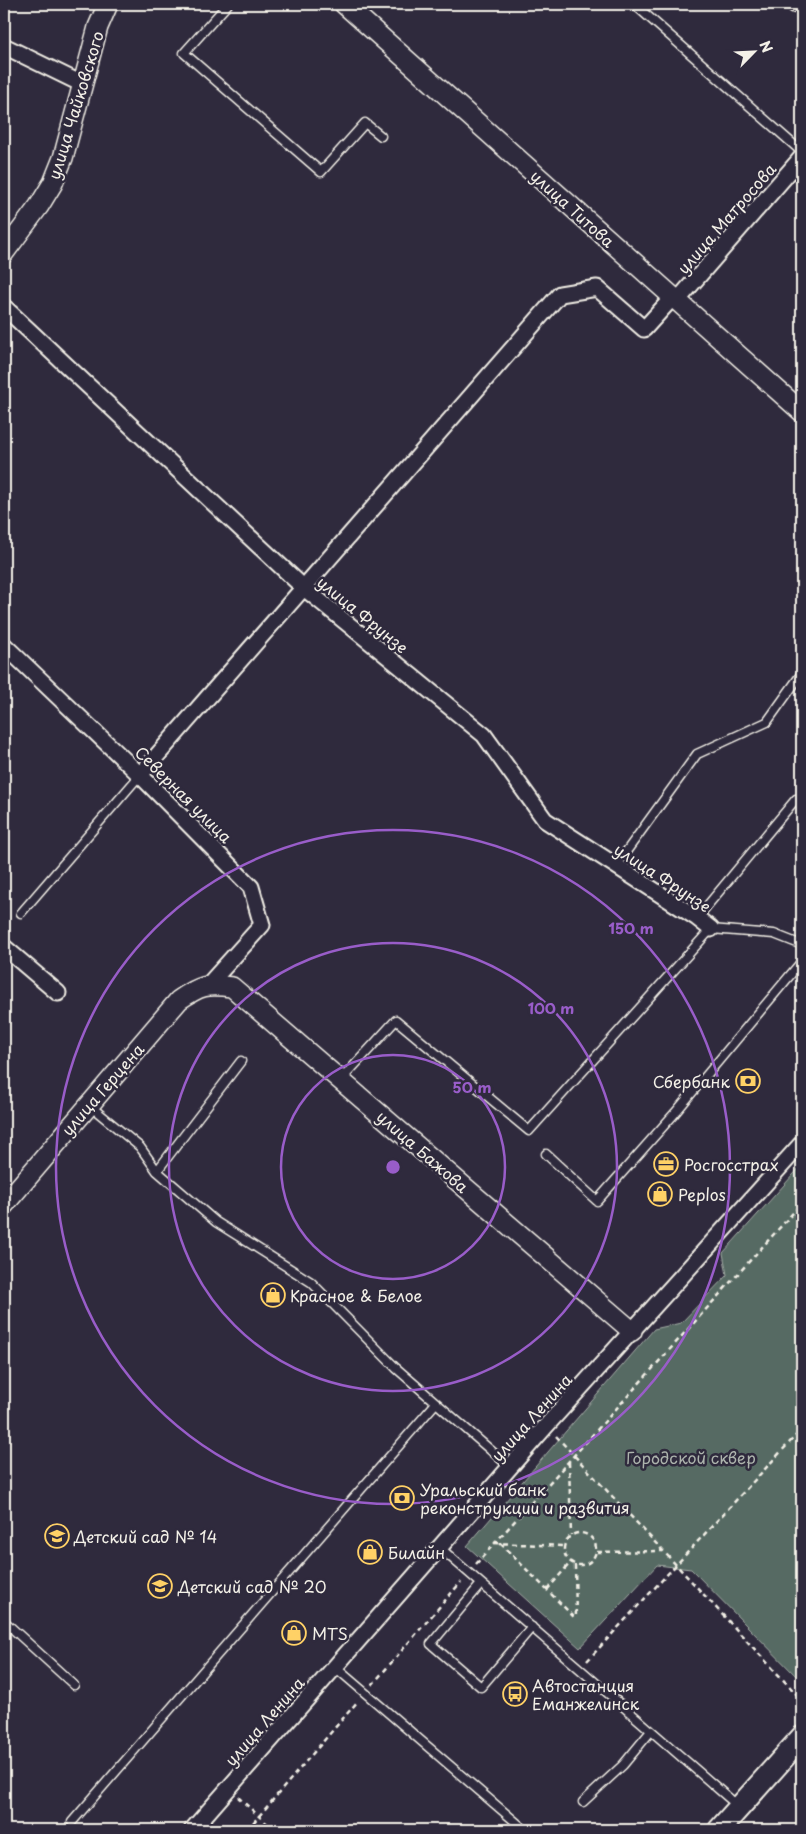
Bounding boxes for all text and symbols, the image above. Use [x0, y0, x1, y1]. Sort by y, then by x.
street label: улица Чайковского [41, 28, 109, 182]
north arrow [728, 28, 778, 78]
text: N [754, 37, 778, 56]
street label: улица Матросова [671, 157, 781, 279]
street label: улица Титова [526, 164, 620, 252]
street label: улица Фрунзе [312, 570, 414, 658]
street label: Северная улица [130, 740, 238, 848]
street label: улица Фрунзе [610, 837, 716, 917]
text: 150 m [608, 916, 654, 939]
text: 100 m [528, 996, 574, 1019]
street label: улица Герцена [55, 1038, 149, 1140]
bank icon: Сбербанк [735, 1068, 761, 1094]
place label: Сбербанк [653, 1069, 730, 1093]
text: 50 m [453, 1075, 491, 1098]
street label: улица Бажова [372, 1104, 474, 1198]
office icon: Росгосстрах [653, 1151, 679, 1177]
place label: Росгосстрах [684, 1152, 779, 1176]
centre of rings [384, 1158, 402, 1176]
shop icon: Peplos [647, 1181, 673, 1207]
place label: Peplos [678, 1182, 726, 1206]
shop icon: Красное & Белое [260, 1282, 286, 1308]
place label: Красное & Белое [290, 1283, 423, 1307]
street label: улица Ленина [485, 1368, 577, 1466]
park label: Городской сквер [626, 1445, 756, 1469]
place label: Уральский банк реконструкции и развития [420, 1477, 630, 1519]
bank icon: Уральский банк реконструкции и развития [389, 1485, 415, 1511]
school or university icon: Детский сад № 14 [44, 1523, 70, 1549]
place label: Детский сад № 14 [73, 1524, 217, 1548]
shop icon: Билайн [357, 1539, 383, 1565]
place label: Билайн [388, 1540, 445, 1564]
school or university icon: Детский сад № 20 [147, 1573, 173, 1599]
place label: Детский сад № 20 [177, 1574, 327, 1598]
shop icon: MTS [281, 1620, 307, 1646]
place label: MTS [312, 1621, 348, 1645]
street label: улица Ленина [219, 1671, 309, 1771]
place label: Автостанция Еманжелинск [532, 1673, 640, 1715]
bus stop icon: Автостанция Еманжелинск [502, 1681, 528, 1707]

